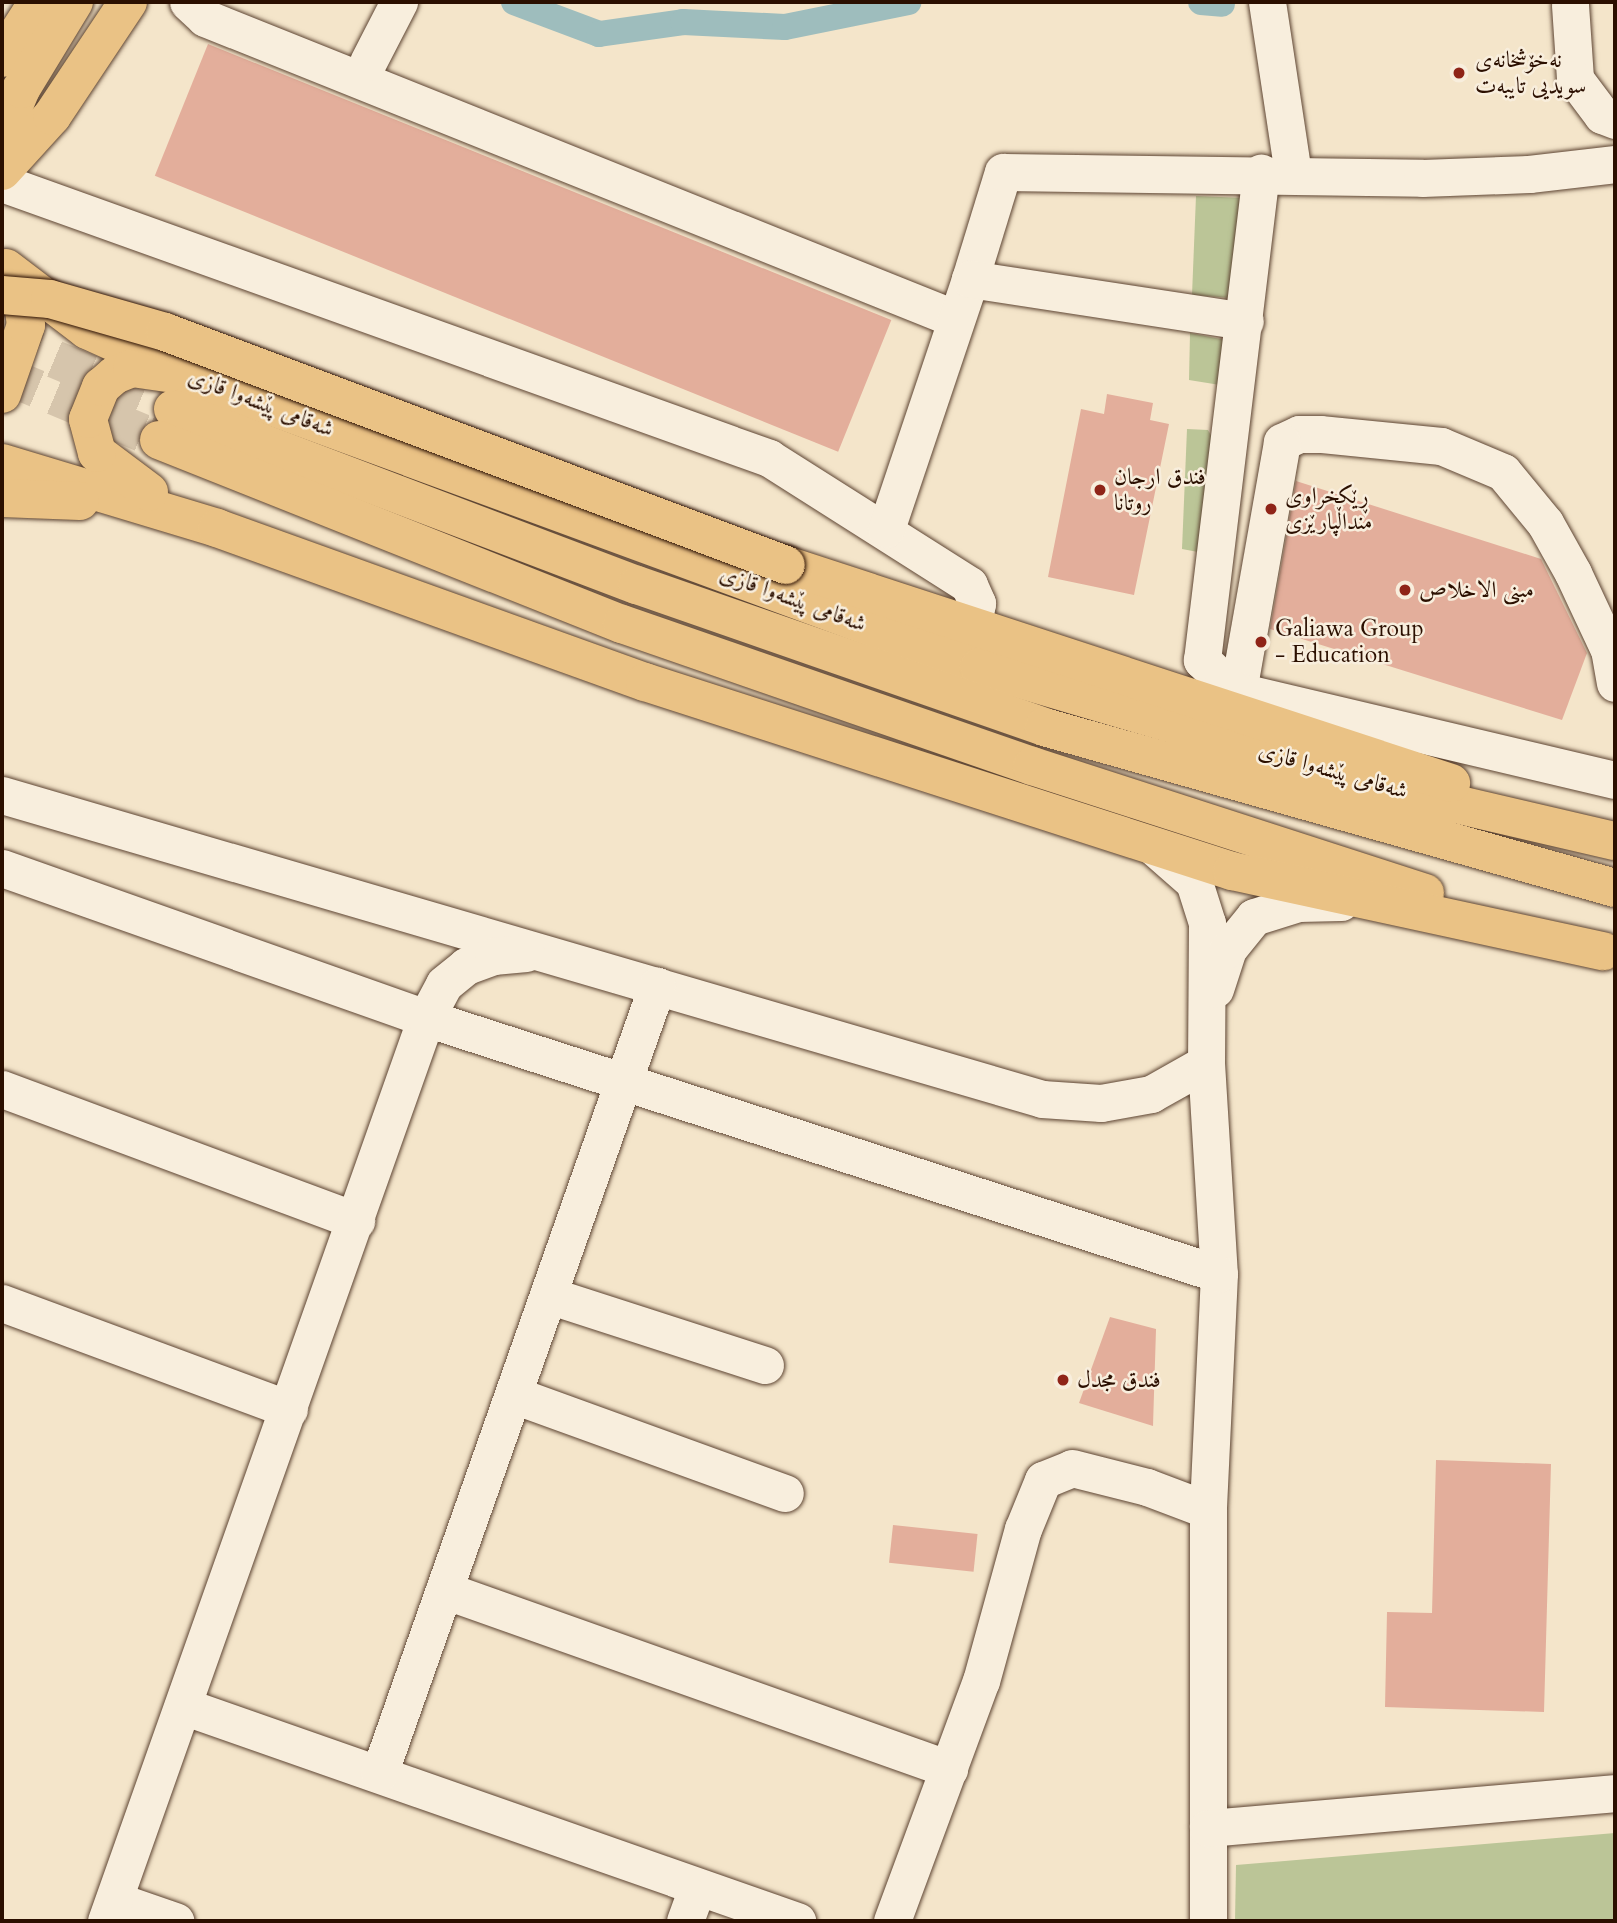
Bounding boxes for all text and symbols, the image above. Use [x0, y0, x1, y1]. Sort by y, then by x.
place label: نەخۆشخانەی سویدیی تایبەت [1475, 46, 1586, 100]
marker: نەخۆشخانەی سویدیی تایبەت [1449, 63, 1469, 83]
street label: شەقامی پێشەوا قازی [184, 363, 338, 443]
place label: فندق ارجان روتانا [1114, 463, 1206, 517]
marker: فندق ارجان روتانا [1092, 482, 1108, 498]
place label: ڕێکخراوی منداڵپارێزی [1285, 482, 1372, 536]
marker: ڕێکخراوی منداڵپارێزی [1263, 501, 1279, 517]
street label: شەقامی پێشەوا قازی [716, 560, 870, 638]
place label: مبنى الاخلاص [1419, 576, 1534, 604]
marker: مبنى الاخلاص [1397, 582, 1413, 598]
place label: Galiawa Group - Education [1275, 615, 1424, 669]
marker: Galiawa Group - Education [1253, 634, 1269, 650]
street label: شەقامی پێشەوا قازی [1255, 737, 1411, 805]
place label: فندق مجدل [1077, 1366, 1161, 1394]
marker: فندق مجدل [1055, 1372, 1071, 1388]

